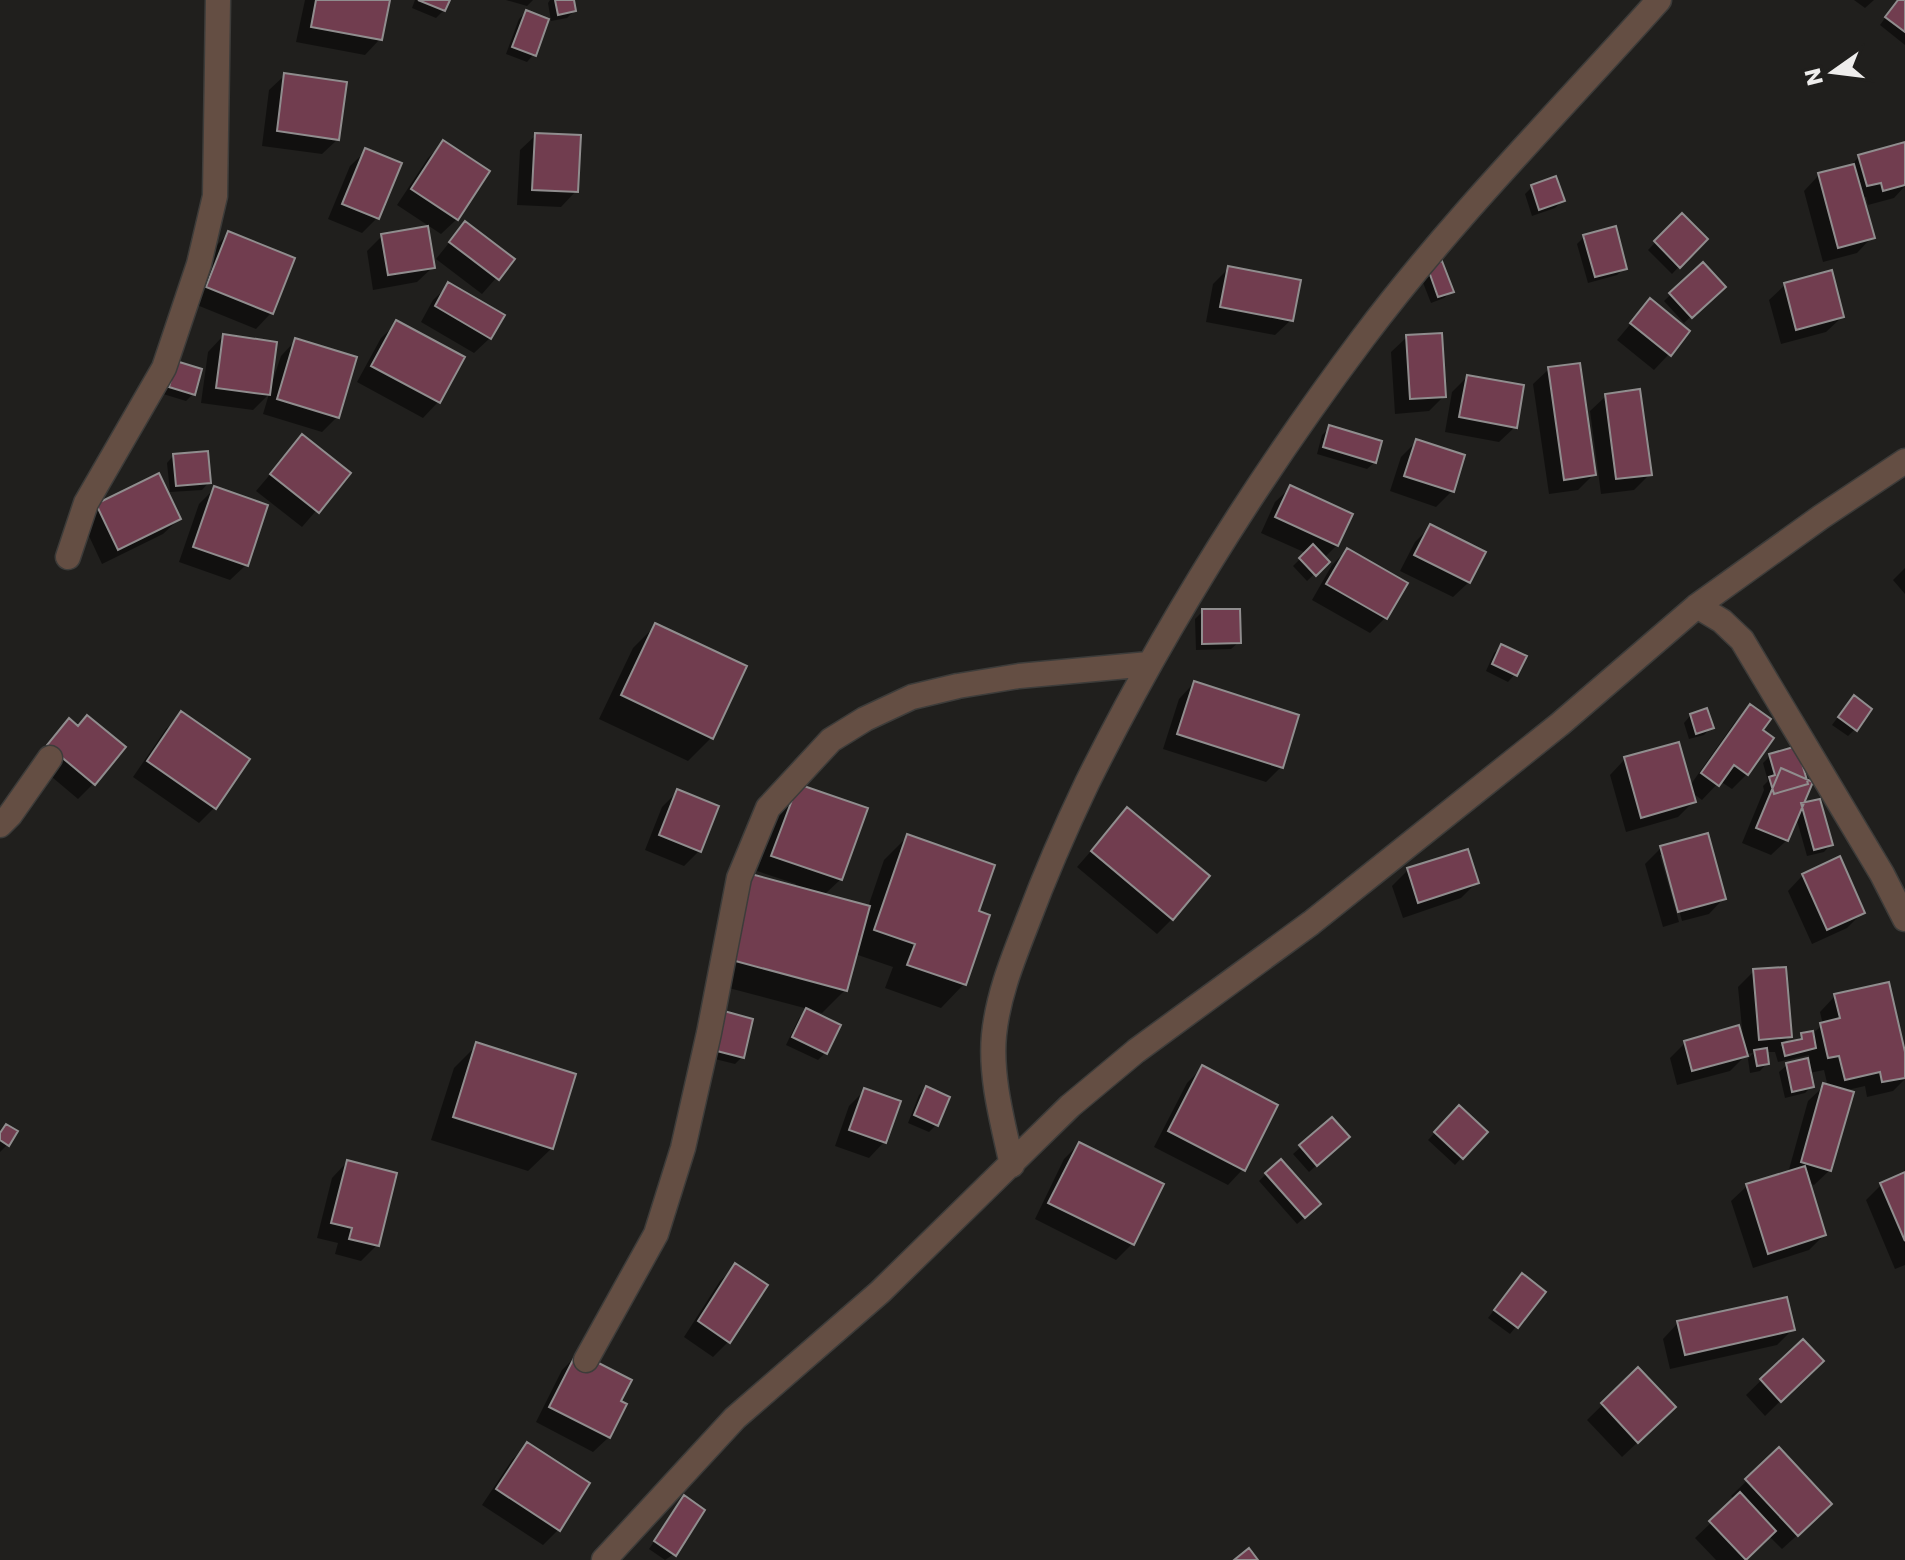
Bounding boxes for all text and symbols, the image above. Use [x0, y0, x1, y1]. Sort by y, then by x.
north arrow [1793, 32, 1873, 112]
text: N [1797, 65, 1831, 88]

